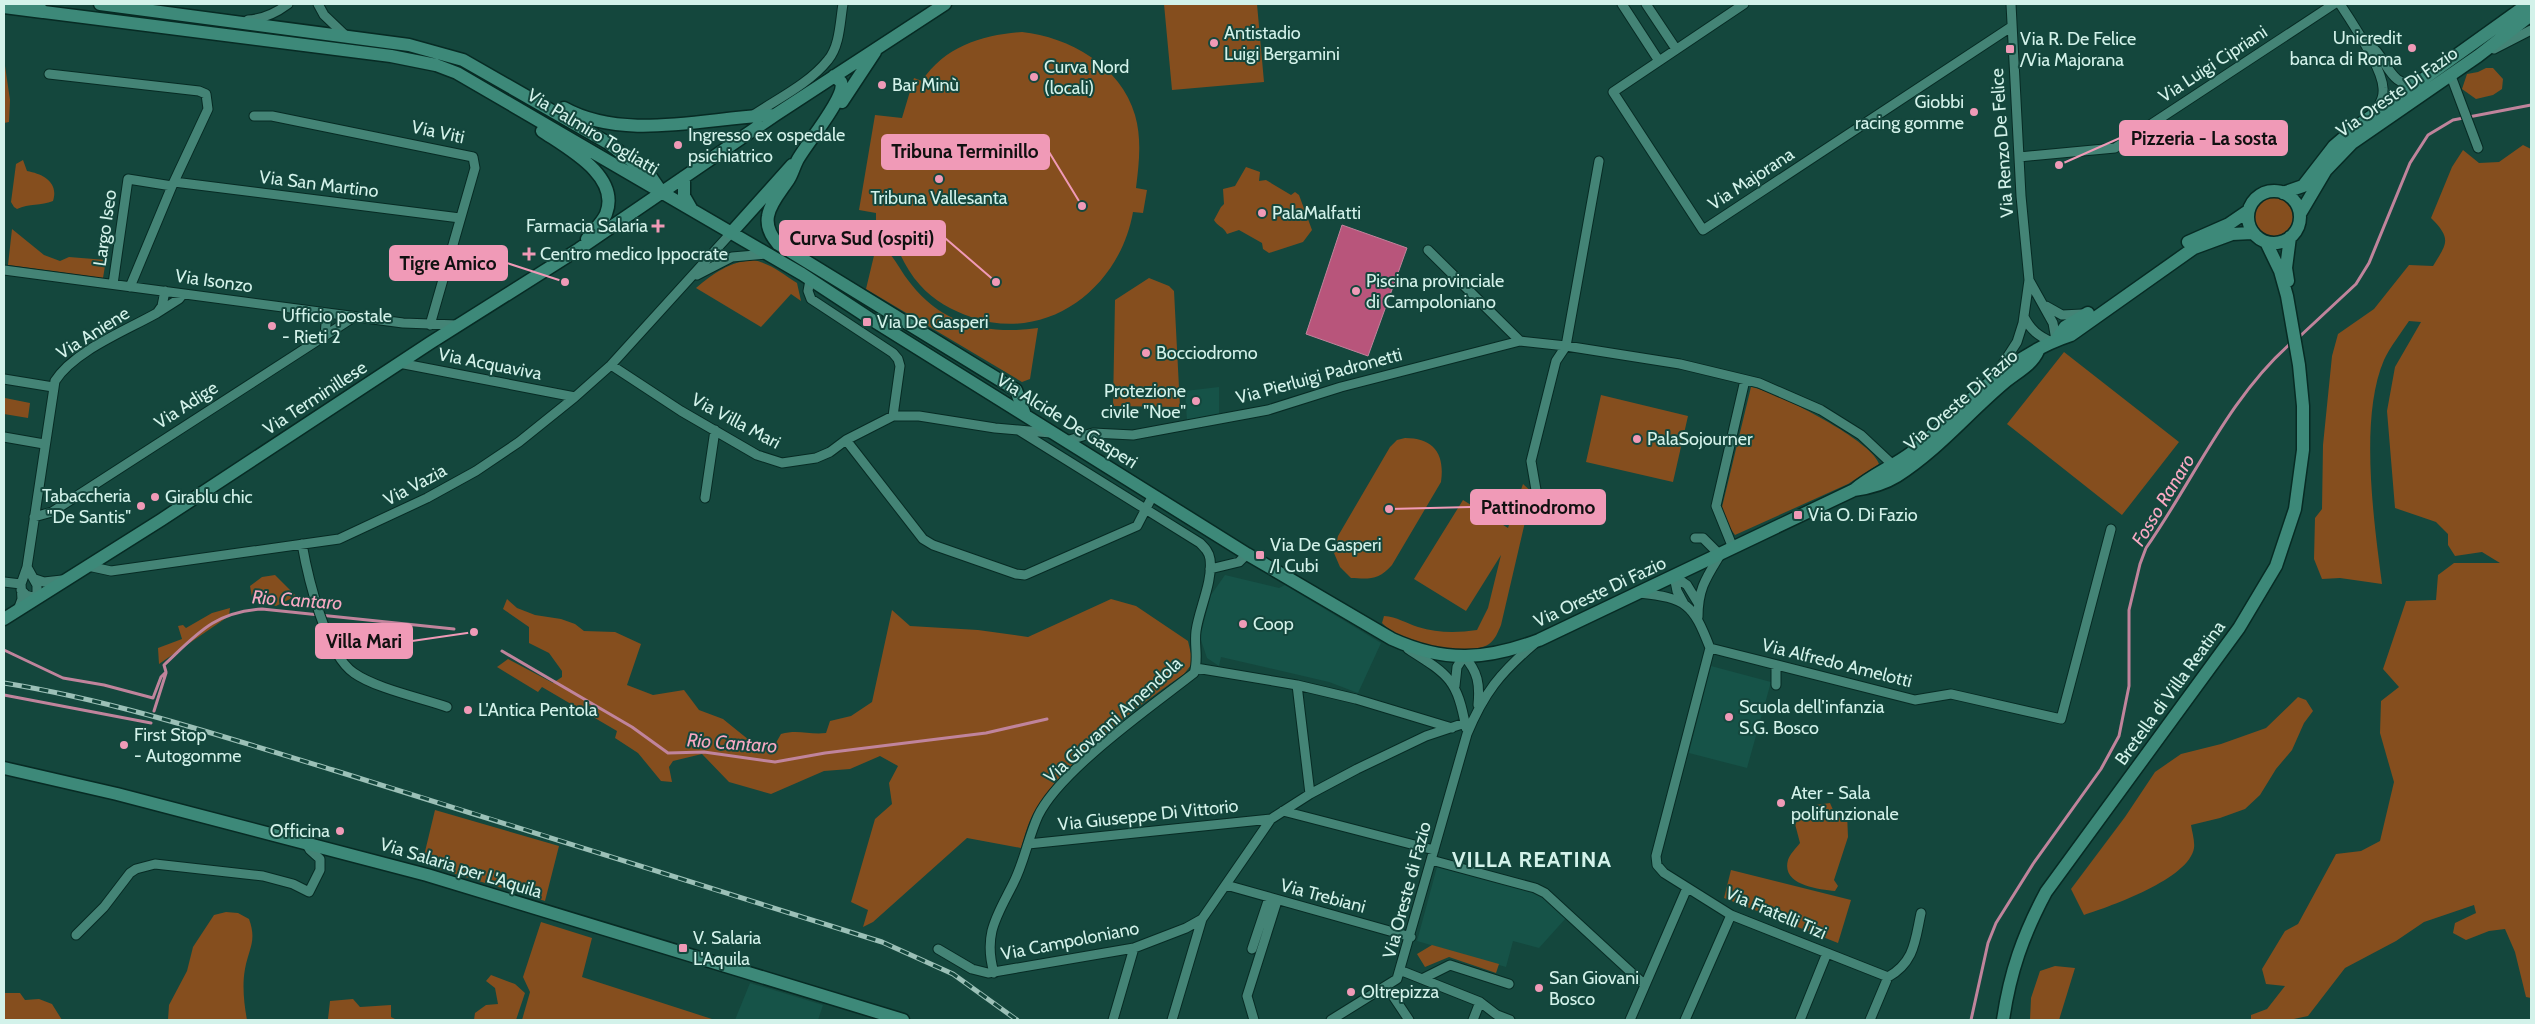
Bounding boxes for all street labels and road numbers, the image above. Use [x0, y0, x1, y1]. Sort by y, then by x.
street label: Via Luigi Cipriani [2155, 21, 2271, 107]
street label: Via Oreste Di Fazio [2332, 42, 2462, 142]
street label: Via Renzo De Felice [1986, 68, 2018, 218]
street label: Via Palmiro Togliatti [523, 84, 663, 180]
street label: Via Viti [409, 116, 467, 148]
street label: Via Majorana [1704, 143, 1798, 215]
street label: Via San Martino [258, 166, 380, 202]
street label: Largo Iseo [89, 188, 121, 268]
street label: Via Isonzo [174, 265, 254, 297]
street label: Via Aniene [53, 302, 133, 364]
street label: Via Acquaviva [436, 343, 544, 385]
street label: Via Pierluigi Padronetti [1234, 343, 1404, 409]
street label: Via Oreste Di Fazio [1900, 345, 2022, 455]
street label: Via Terminillese [259, 356, 371, 440]
street label: Via Alcide De Gasperi [993, 369, 1141, 473]
street label: Via Adige [150, 376, 222, 434]
street label: Via Villa Mari [688, 388, 784, 454]
street label: Via Vazia [380, 459, 451, 511]
street label: Via Oreste Di Fazio [1530, 552, 1670, 632]
street label: Bretella di Villa Reatina [2110, 616, 2230, 769]
street label: Via Alfredo Amelotti [1760, 634, 1914, 692]
street label: Via Giovanni Amendola [1039, 652, 1187, 788]
street label: Via Giuseppe Di Vittorio [1057, 795, 1239, 835]
street label: Via Oreste di Fazio [1378, 819, 1436, 961]
street label: Via Salaria per L'Aquila [377, 833, 545, 903]
street label: Via Trebiani [1278, 874, 1368, 918]
street label: Via Fratelli Tizi [1722, 882, 1830, 944]
street label: Via Campoloniano [999, 917, 1141, 965]

